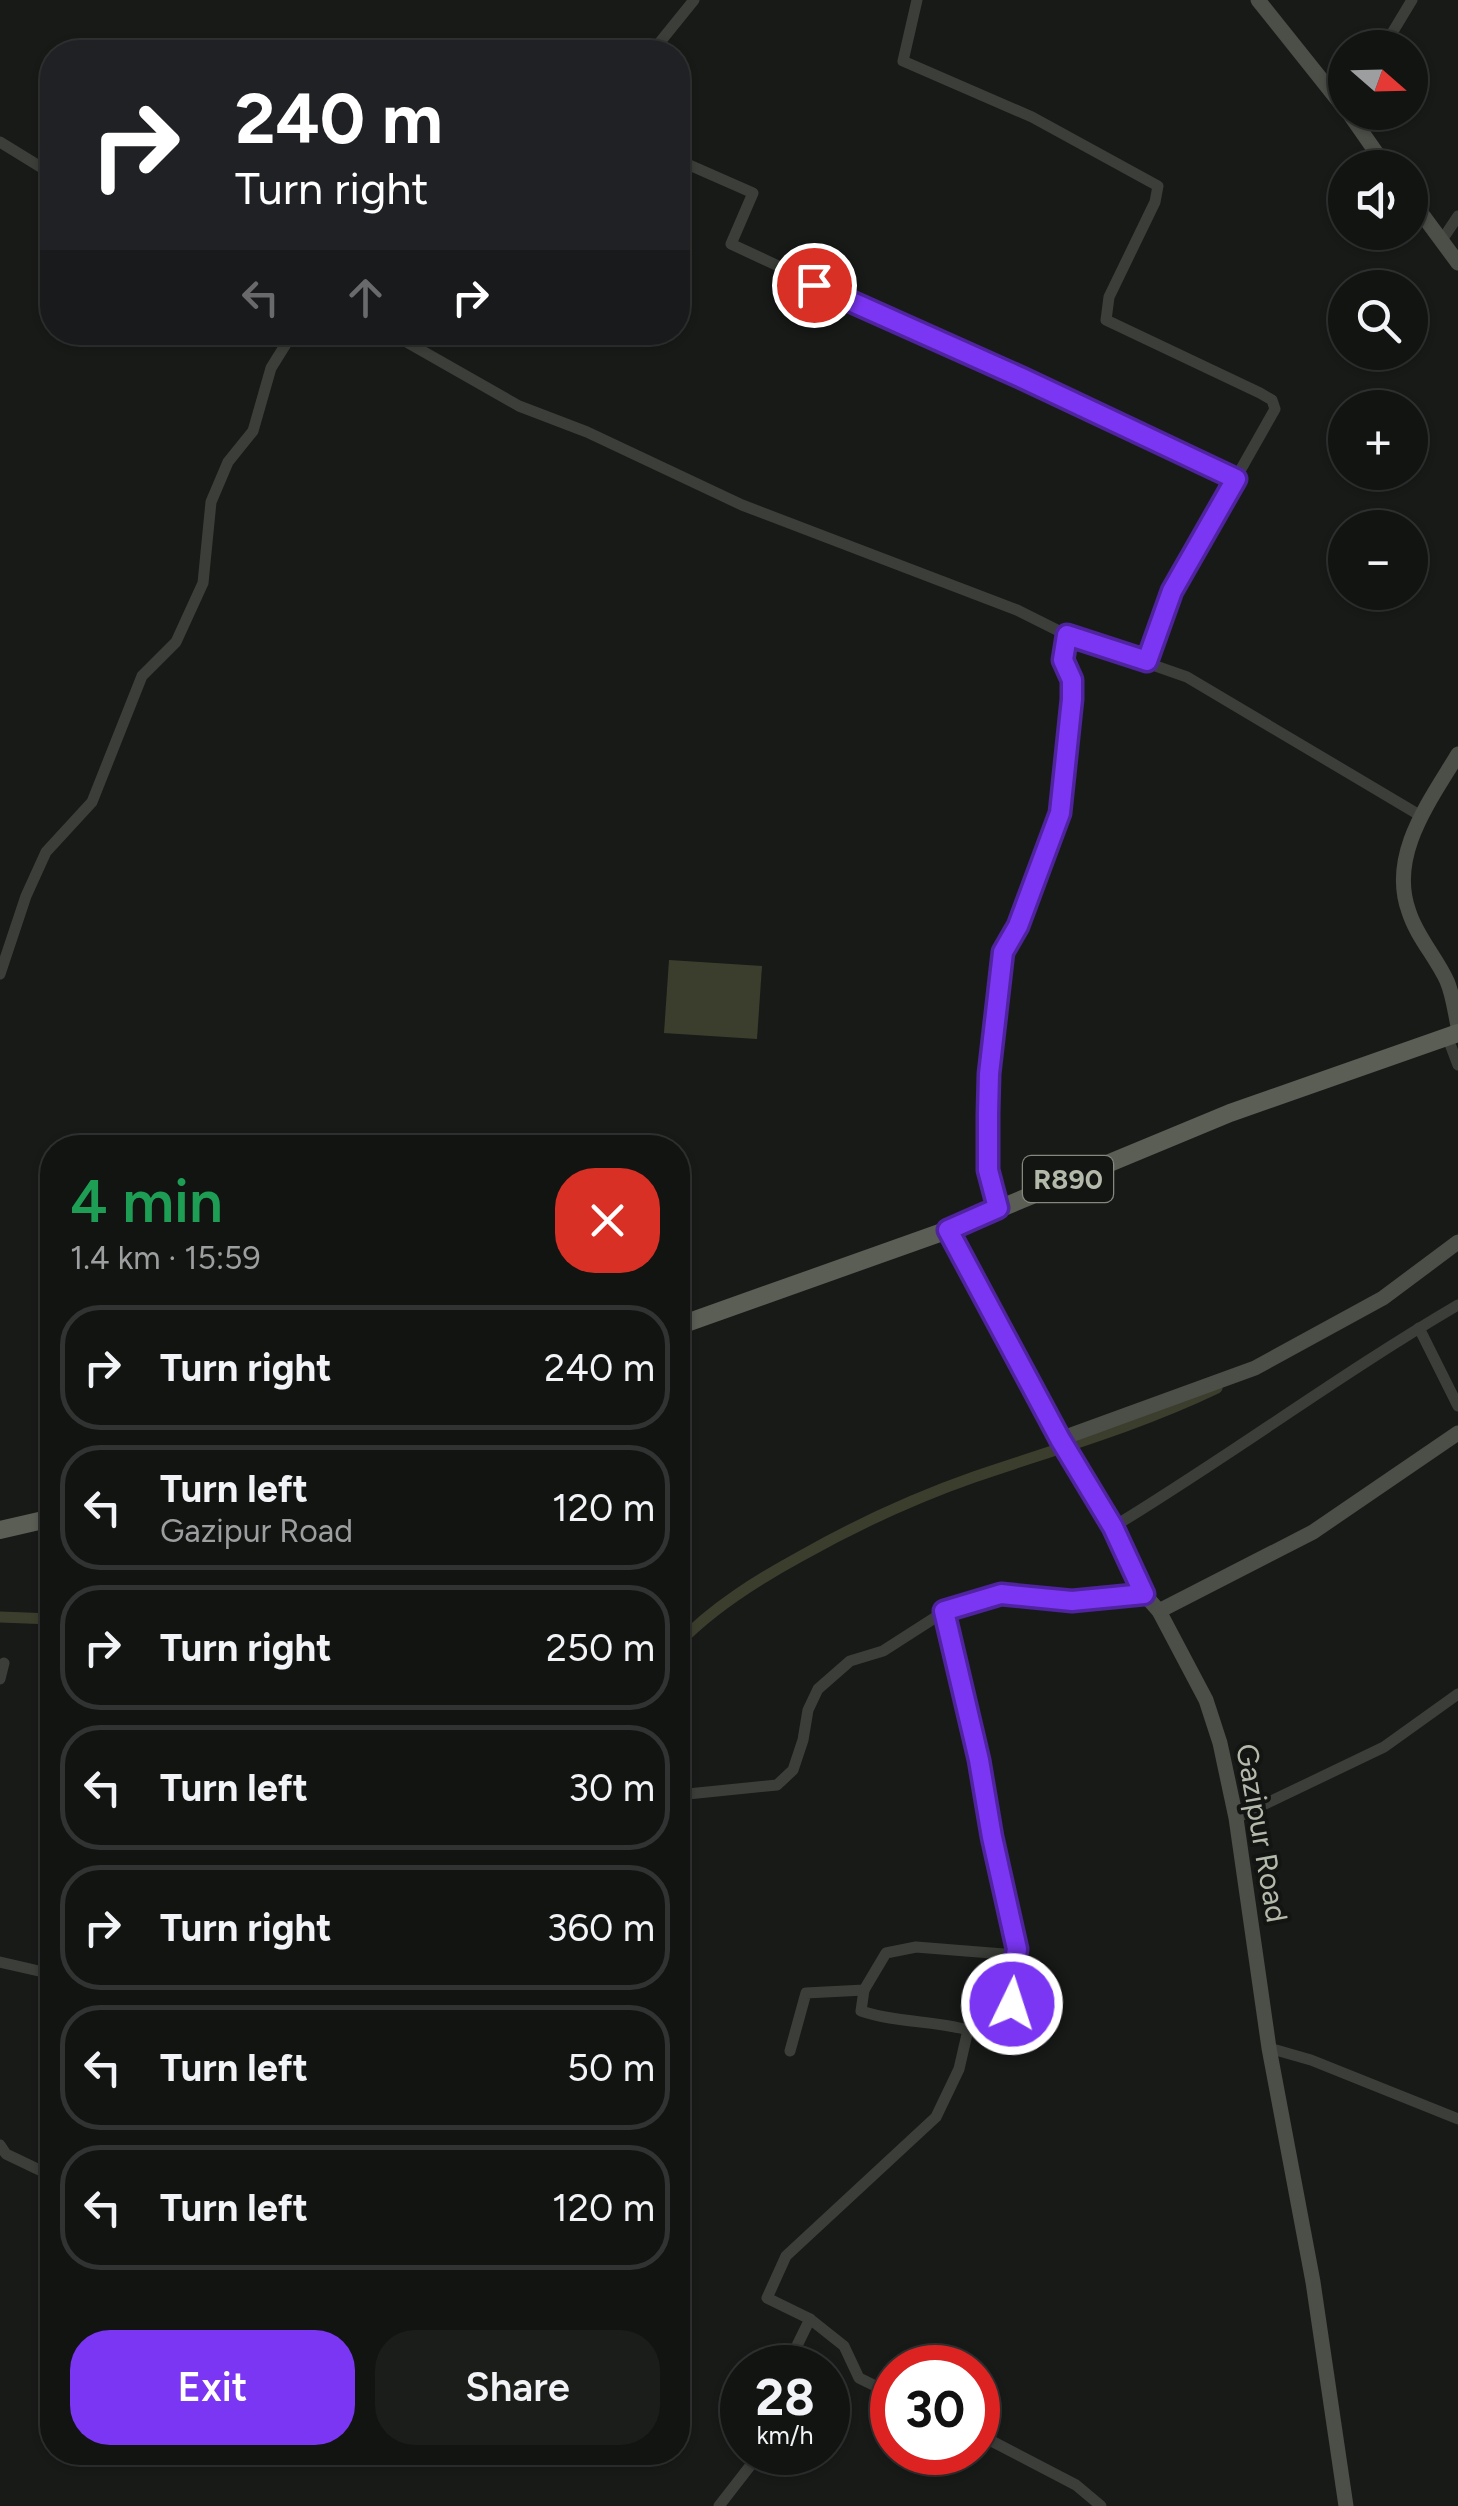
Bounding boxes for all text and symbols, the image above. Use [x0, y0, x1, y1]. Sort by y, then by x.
north arrow [1328, 30, 1428, 130]
map controls [1328, 30, 1428, 610]
text: 240 m [235, 76, 443, 161]
icon: right [70, 80, 200, 210]
button: sound [1328, 150, 1428, 250]
text: Turn right [235, 161, 428, 215]
pin [772, 243, 857, 328]
icon: arrive [787, 258, 842, 313]
icon: left [233, 270, 288, 325]
icon: ahead [338, 270, 393, 325]
icon: right [443, 270, 498, 325]
button: search [1328, 270, 1428, 370]
button: + [1328, 390, 1428, 490]
button: − [1328, 510, 1428, 610]
road number: R890 [1023, 1156, 1113, 1202]
text: 4 min [70, 1165, 223, 1237]
button: close [555, 1168, 660, 1273]
text: 1.4 km · 15:59 [70, 1239, 261, 1277]
icon: right [75, 1340, 130, 1395]
text: Turn right [160, 1345, 332, 1391]
text: 240 m [544, 1345, 655, 1391]
text: Turn left [160, 1466, 308, 1512]
icon: left [75, 1480, 130, 1535]
text: 120 m [552, 1485, 655, 1531]
text: Gazipur Road [160, 1512, 353, 1550]
icon: right [75, 1620, 130, 1675]
text: Turn right [160, 1625, 332, 1671]
text: 250 m [546, 1625, 655, 1671]
street label: Gazipur Road [1228, 1741, 1296, 1925]
icon: left [75, 1760, 130, 1815]
text: Turn left [160, 1765, 308, 1811]
text: 30 m [568, 1765, 655, 1811]
icon: right [75, 1900, 130, 1955]
text: Turn right [160, 1905, 332, 1951]
text: 360 m [547, 1905, 655, 1951]
position arrow [960, 1952, 1064, 2056]
icon: left [75, 2040, 130, 2095]
text: Turn left [160, 2045, 308, 2091]
text: 50 m [567, 2045, 655, 2091]
icon: left [75, 2180, 130, 2235]
text: Turn left [160, 2185, 308, 2231]
text: 120 m [552, 2185, 655, 2231]
button: Exit [70, 2330, 355, 2445]
button: Share [375, 2330, 660, 2445]
speed limit sign: 30 [870, 2345, 1000, 2475]
text: 28 [755, 2367, 815, 2428]
text: km/h [756, 2420, 814, 2450]

